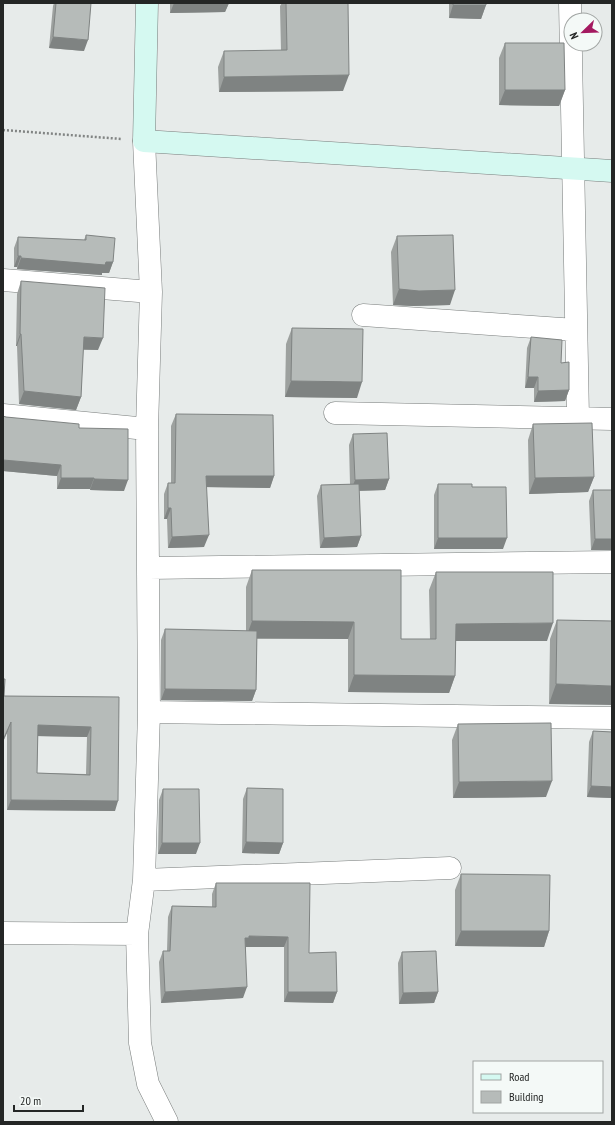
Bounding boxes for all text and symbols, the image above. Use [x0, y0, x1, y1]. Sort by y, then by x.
north arrow [563, 12, 603, 52]
text: N [566, 30, 581, 41]
legend [473, 1061, 603, 1113]
text: Road [509, 1069, 529, 1084]
scale bar [14, 1087, 83, 1113]
text: Building [509, 1089, 544, 1104]
text: 20 m [20, 1093, 41, 1108]

